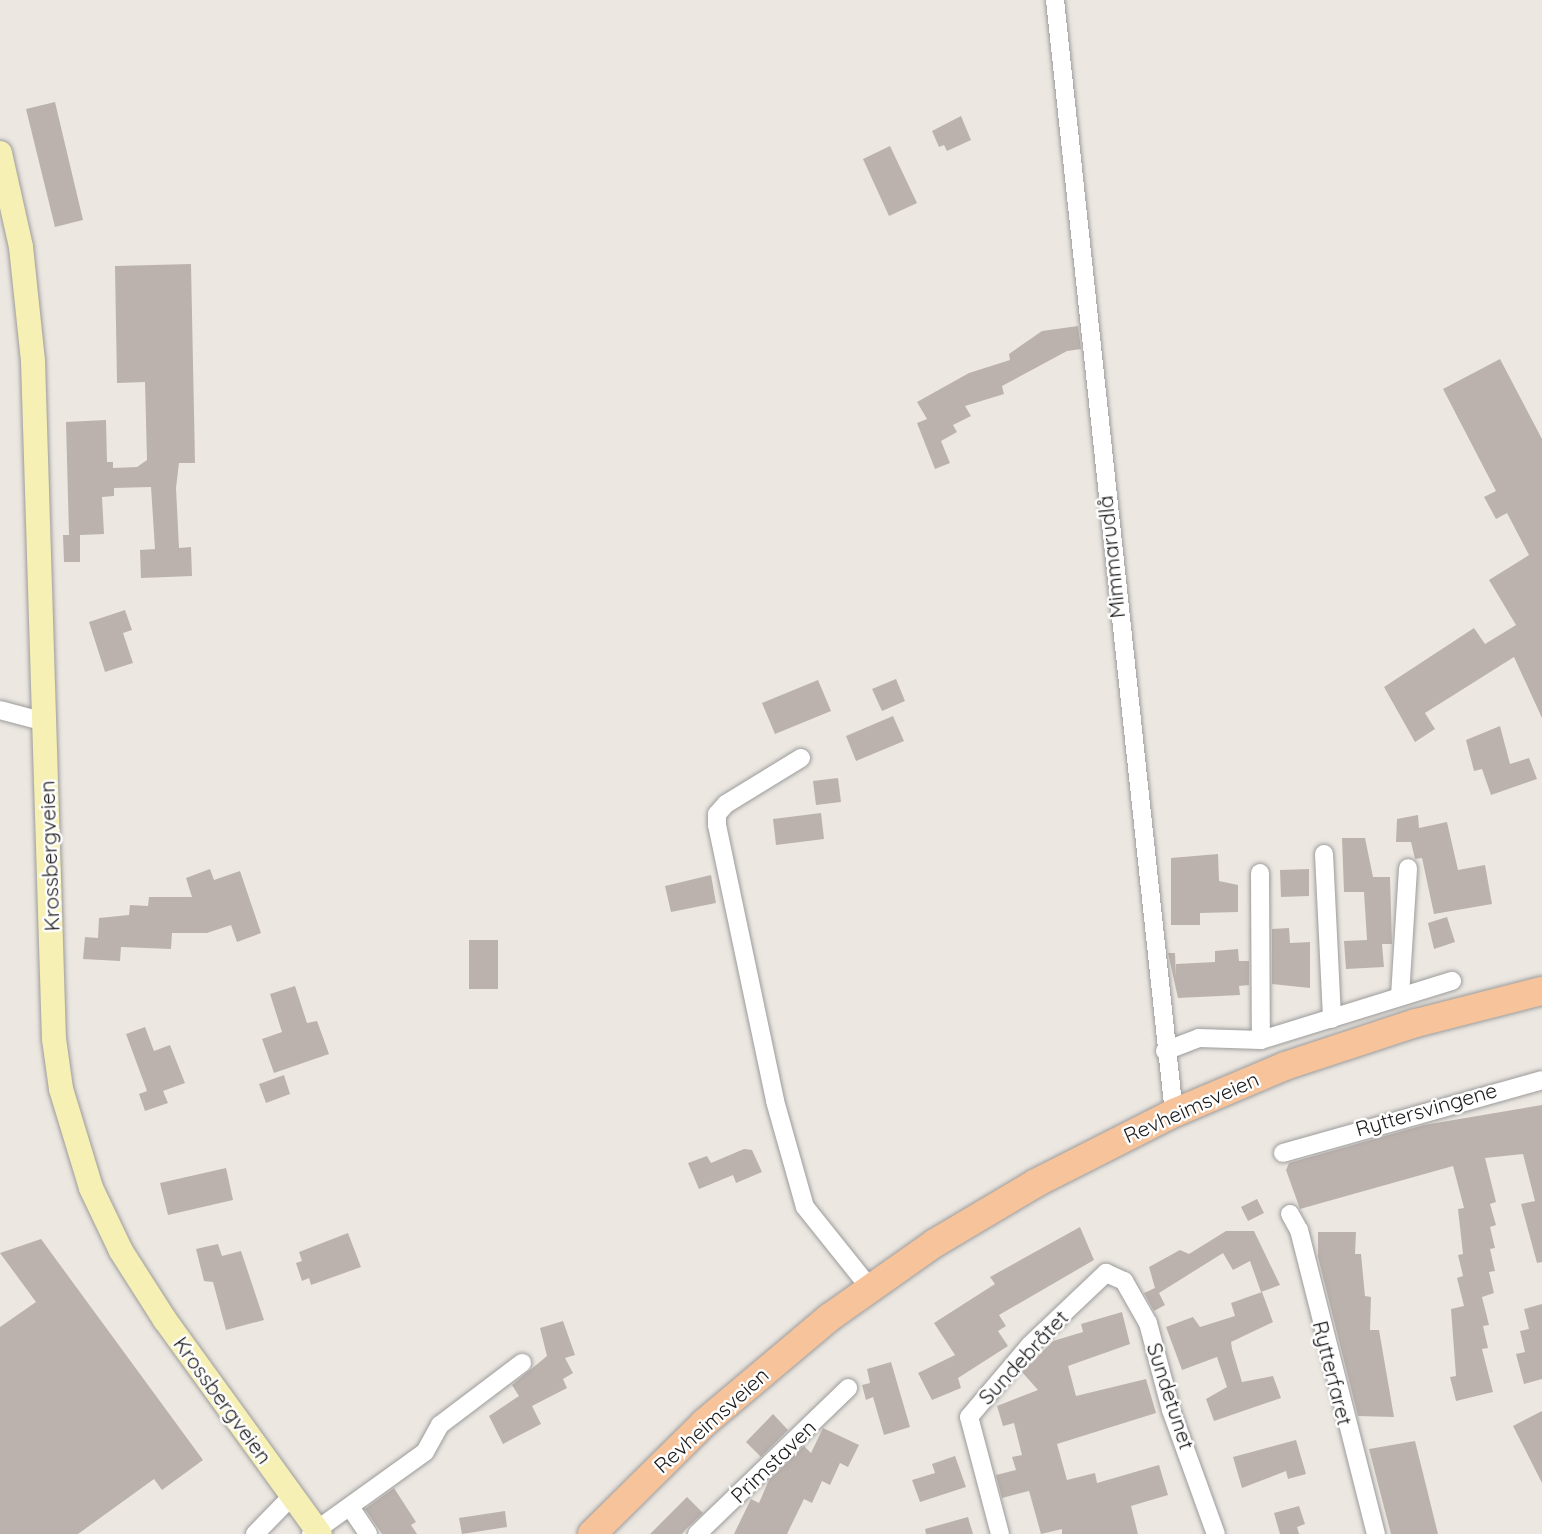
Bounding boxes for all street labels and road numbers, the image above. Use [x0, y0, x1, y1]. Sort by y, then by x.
street label: Mimmarudlå [1092, 494, 1130, 620]
street label: Krossbergveien [34, 780, 64, 932]
street label: Revheimsveien [1119, 1066, 1263, 1148]
street label: Ryttersvingene [1352, 1077, 1500, 1141]
street label: Sundebråtet [973, 1305, 1073, 1409]
street label: Rytterfaret [1308, 1318, 1358, 1428]
street label: Krossbergveien [168, 1332, 278, 1468]
street label: Sundetunet [1142, 1339, 1200, 1453]
street label: Revheimsveien [649, 1362, 773, 1478]
street label: Primstaven [725, 1414, 821, 1508]

